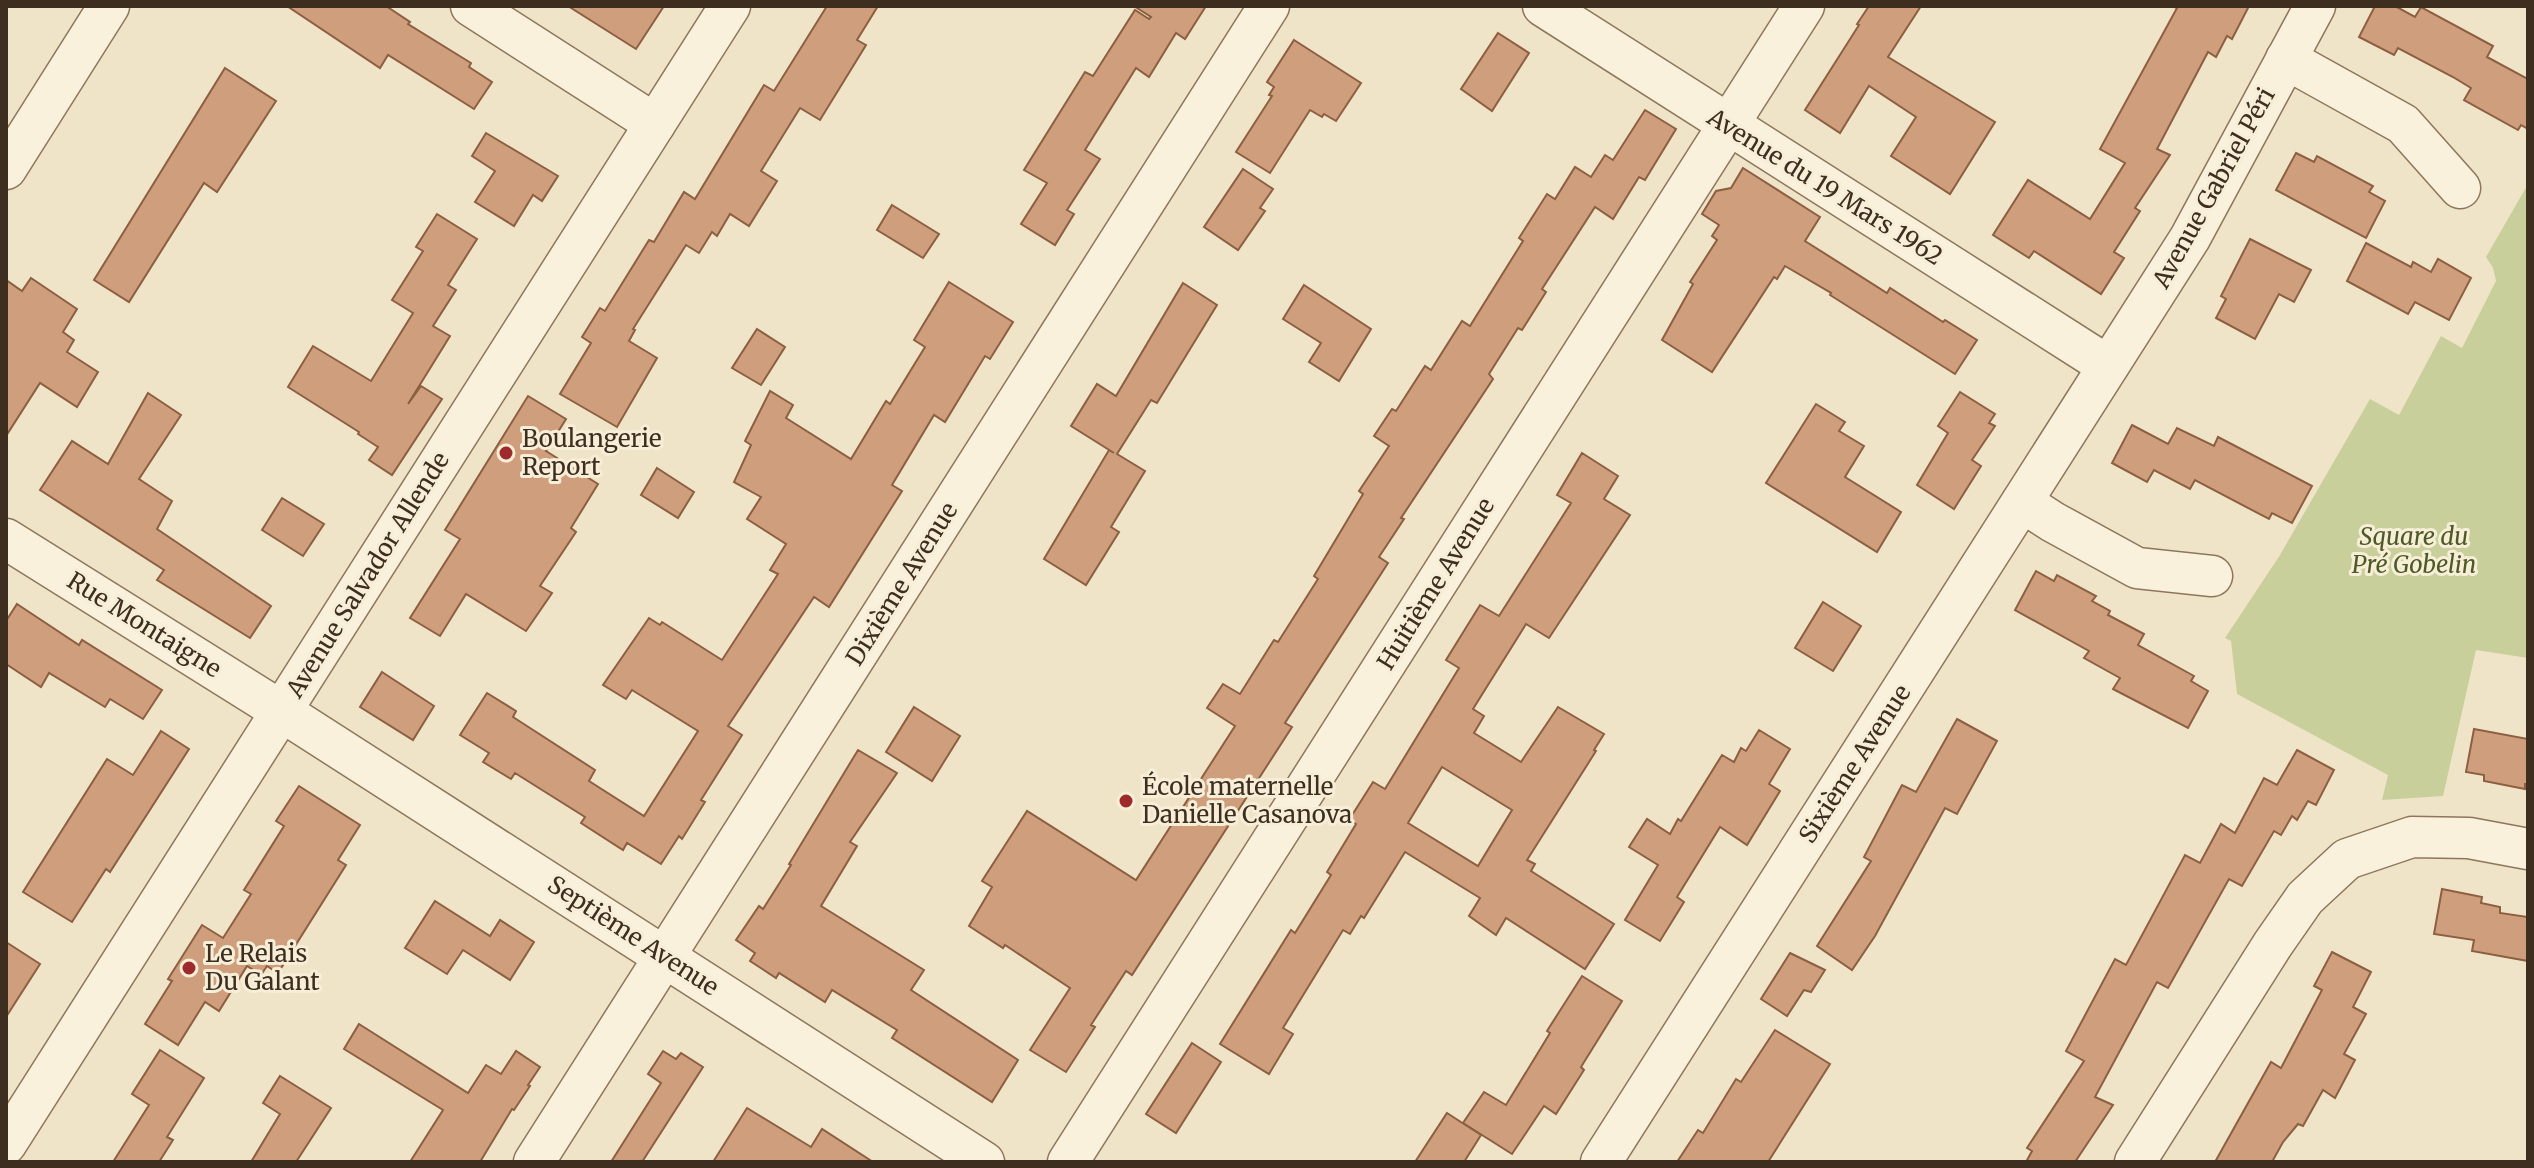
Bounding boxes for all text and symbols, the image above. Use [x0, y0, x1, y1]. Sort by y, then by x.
street label: Avenue Gabriel Péri [2145, 82, 2282, 294]
street label: Avenue du 19 Mars 1962 [1701, 101, 1949, 272]
place label: Boulangerie Report [522, 423, 662, 482]
marker: Boulangerie Report [497, 444, 515, 462]
street label: Avenue Salvador Allende [279, 446, 456, 704]
street label: Huitième Avenue [1370, 492, 1501, 676]
street label: Dixième Avenue [839, 496, 964, 671]
park label: Square du Pré Gobelin [2352, 521, 2476, 580]
street label: Rue Montaigne [61, 565, 227, 684]
street label: Sixième Avenue [1792, 679, 1917, 849]
place label: École maternelle Danielle Casanova [1142, 770, 1352, 830]
marker: École maternelle Danielle Casanova [1117, 792, 1135, 810]
street label: Septième Avenue [542, 869, 725, 1002]
place label: Le Relais Du Galant [205, 938, 320, 997]
marker: Le Relais Du Galant [180, 959, 198, 977]

